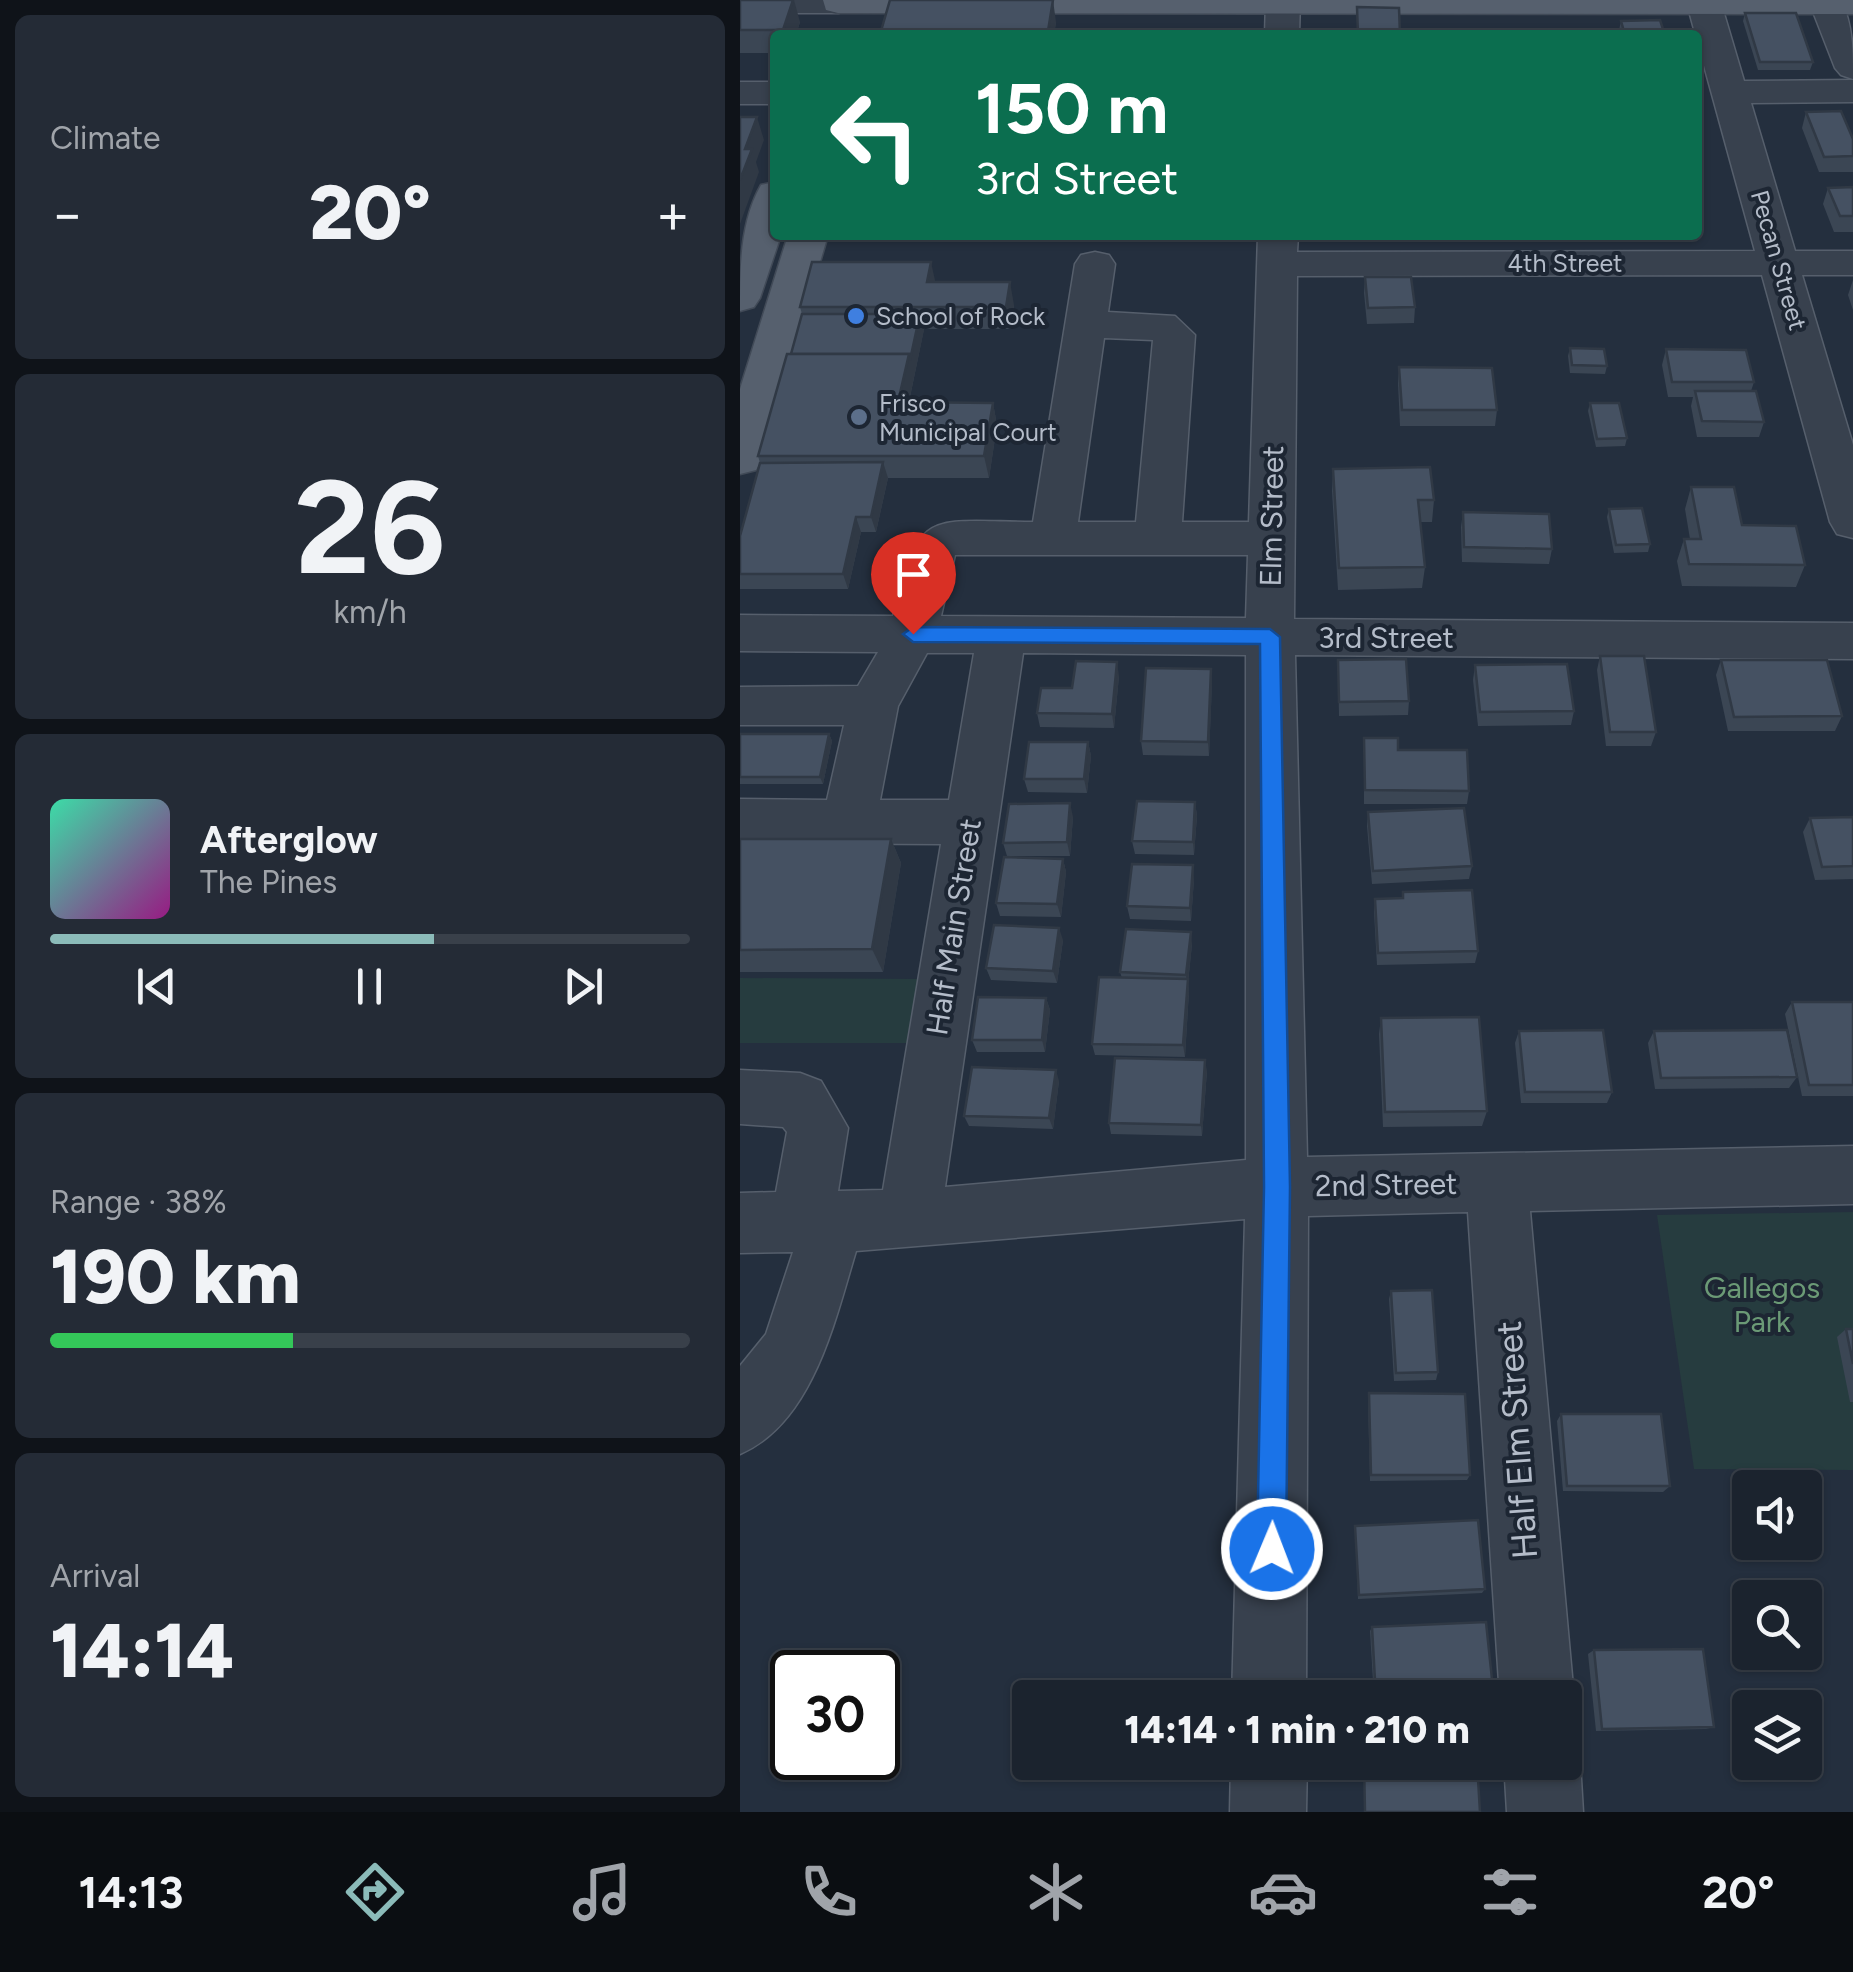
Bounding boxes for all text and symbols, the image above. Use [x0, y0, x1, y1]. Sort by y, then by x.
text: 150 m [975, 66, 1168, 151]
icon: left [810, 70, 940, 200]
text: Climate [50, 119, 161, 157]
text: 3rd Street [975, 151, 1178, 205]
text: 20° [309, 168, 431, 258]
text: − [50, 181, 84, 247]
text: + [656, 181, 690, 247]
street label: Pecan Street [1745, 187, 1813, 333]
street label: 4th Street [1507, 248, 1623, 278]
place label: School of Rock [876, 301, 1046, 331]
marker: School of Rock [845, 305, 867, 327]
place label: Frisco Municipal Court [879, 388, 1057, 447]
marker: Frisco Municipal Court [848, 406, 870, 428]
street label: Elm Street [1252, 445, 1291, 587]
text: 26 [295, 450, 445, 606]
pin [871, 532, 956, 635]
icon: arrive [886, 547, 941, 602]
text: km/h [333, 593, 407, 631]
street label: 3rd Street [1318, 619, 1454, 656]
street label: Half Main Street [918, 816, 989, 1038]
text: Afterglow [200, 817, 378, 863]
text: The Pines [200, 863, 337, 901]
icon: previous [129, 959, 184, 1014]
icon: pause [342, 959, 397, 1014]
icon: next [556, 959, 611, 1014]
street label: 2nd Street [1314, 1165, 1458, 1204]
text: Range · 38% [50, 1183, 227, 1221]
text: 190 km [50, 1232, 301, 1322]
park label: Gallegos Park [1704, 1269, 1820, 1340]
street label: Half Elm Street [1488, 1320, 1546, 1560]
map controls [1732, 1470, 1822, 1780]
button: sound [1732, 1470, 1822, 1560]
position arrow [1220, 1497, 1324, 1601]
text: Arrival [50, 1557, 140, 1595]
button: search [1732, 1580, 1822, 1670]
text: 14:14 [50, 1606, 234, 1696]
speed limit sign: 30 [770, 1650, 900, 1780]
button: layers [1732, 1690, 1822, 1780]
text: 14:14 · 1 min · 210 m [1124, 1707, 1470, 1753]
icon: directions [340, 1857, 410, 1927]
icon: music [567, 1857, 637, 1927]
icon: phone [794, 1857, 864, 1927]
icon: climate [1021, 1857, 1091, 1927]
icon: car [1248, 1857, 1318, 1927]
icon: filters [1475, 1857, 1545, 1927]
text: 14:13 [78, 1865, 184, 1919]
text: 20° [1702, 1865, 1774, 1919]

